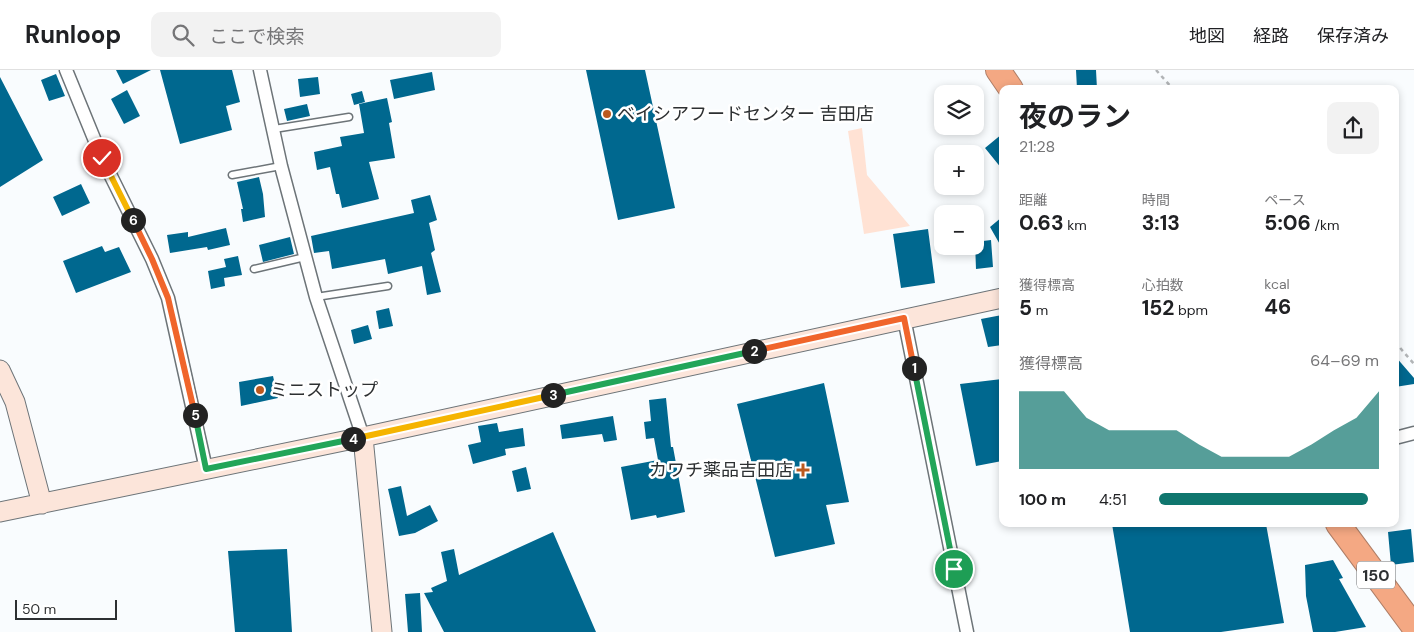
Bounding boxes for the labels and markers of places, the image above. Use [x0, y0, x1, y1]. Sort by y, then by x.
place label: ベイシアフードセンター 吉田店 [617, 102, 874, 126]
marker: ベイシアフードセンター 吉田店 [601, 108, 613, 120]
pin [81, 137, 123, 179]
pin: 6 [120, 208, 146, 232]
pin: 2 [742, 338, 766, 364]
pin: 1 [902, 356, 926, 380]
place label: ミニストップ [270, 378, 378, 402]
pin: 3 [540, 382, 566, 408]
marker: ミニストップ [254, 384, 266, 396]
pin: 5 [182, 402, 208, 428]
pin: 4 [340, 426, 366, 452]
place label: カワチ薬品吉田店 [649, 458, 793, 482]
marker: カワチ薬品吉田店 [797, 464, 809, 476]
pin [933, 548, 975, 590]

